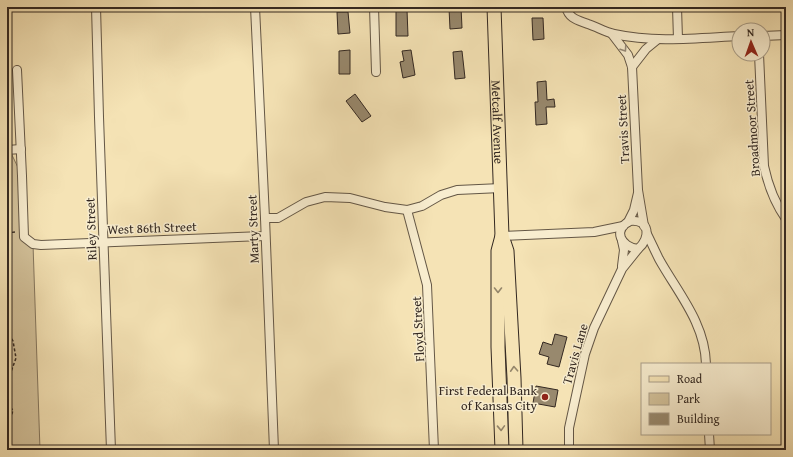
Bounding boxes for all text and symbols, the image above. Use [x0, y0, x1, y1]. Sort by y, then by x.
north arrow [731, 22, 771, 62]
text: N [747, 24, 755, 40]
one-way arrow [619, 45, 627, 52]
street label: Broadmoor Street [739, 78, 765, 177]
street label: Metcalf Avenue [487, 80, 509, 164]
street label: Travis Street [612, 93, 634, 164]
street label: Marty Street [242, 194, 264, 264]
street label: Riley Street [80, 197, 102, 261]
street label: West 86th Street [107, 217, 197, 239]
one-way arrow [494, 287, 502, 293]
street label: Floyd Street [407, 295, 429, 362]
street label: Travis Lane [557, 321, 593, 387]
legend [641, 363, 771, 435]
one-way arrow [510, 366, 518, 372]
text: Road [677, 370, 703, 387]
place label: First Federal Bank of Kansas City [439, 381, 538, 415]
text: Park [677, 390, 701, 407]
marker: First Federal Bank of Kansas City [540, 392, 550, 402]
text: Building [677, 410, 720, 427]
one-way arrow [497, 425, 505, 431]

